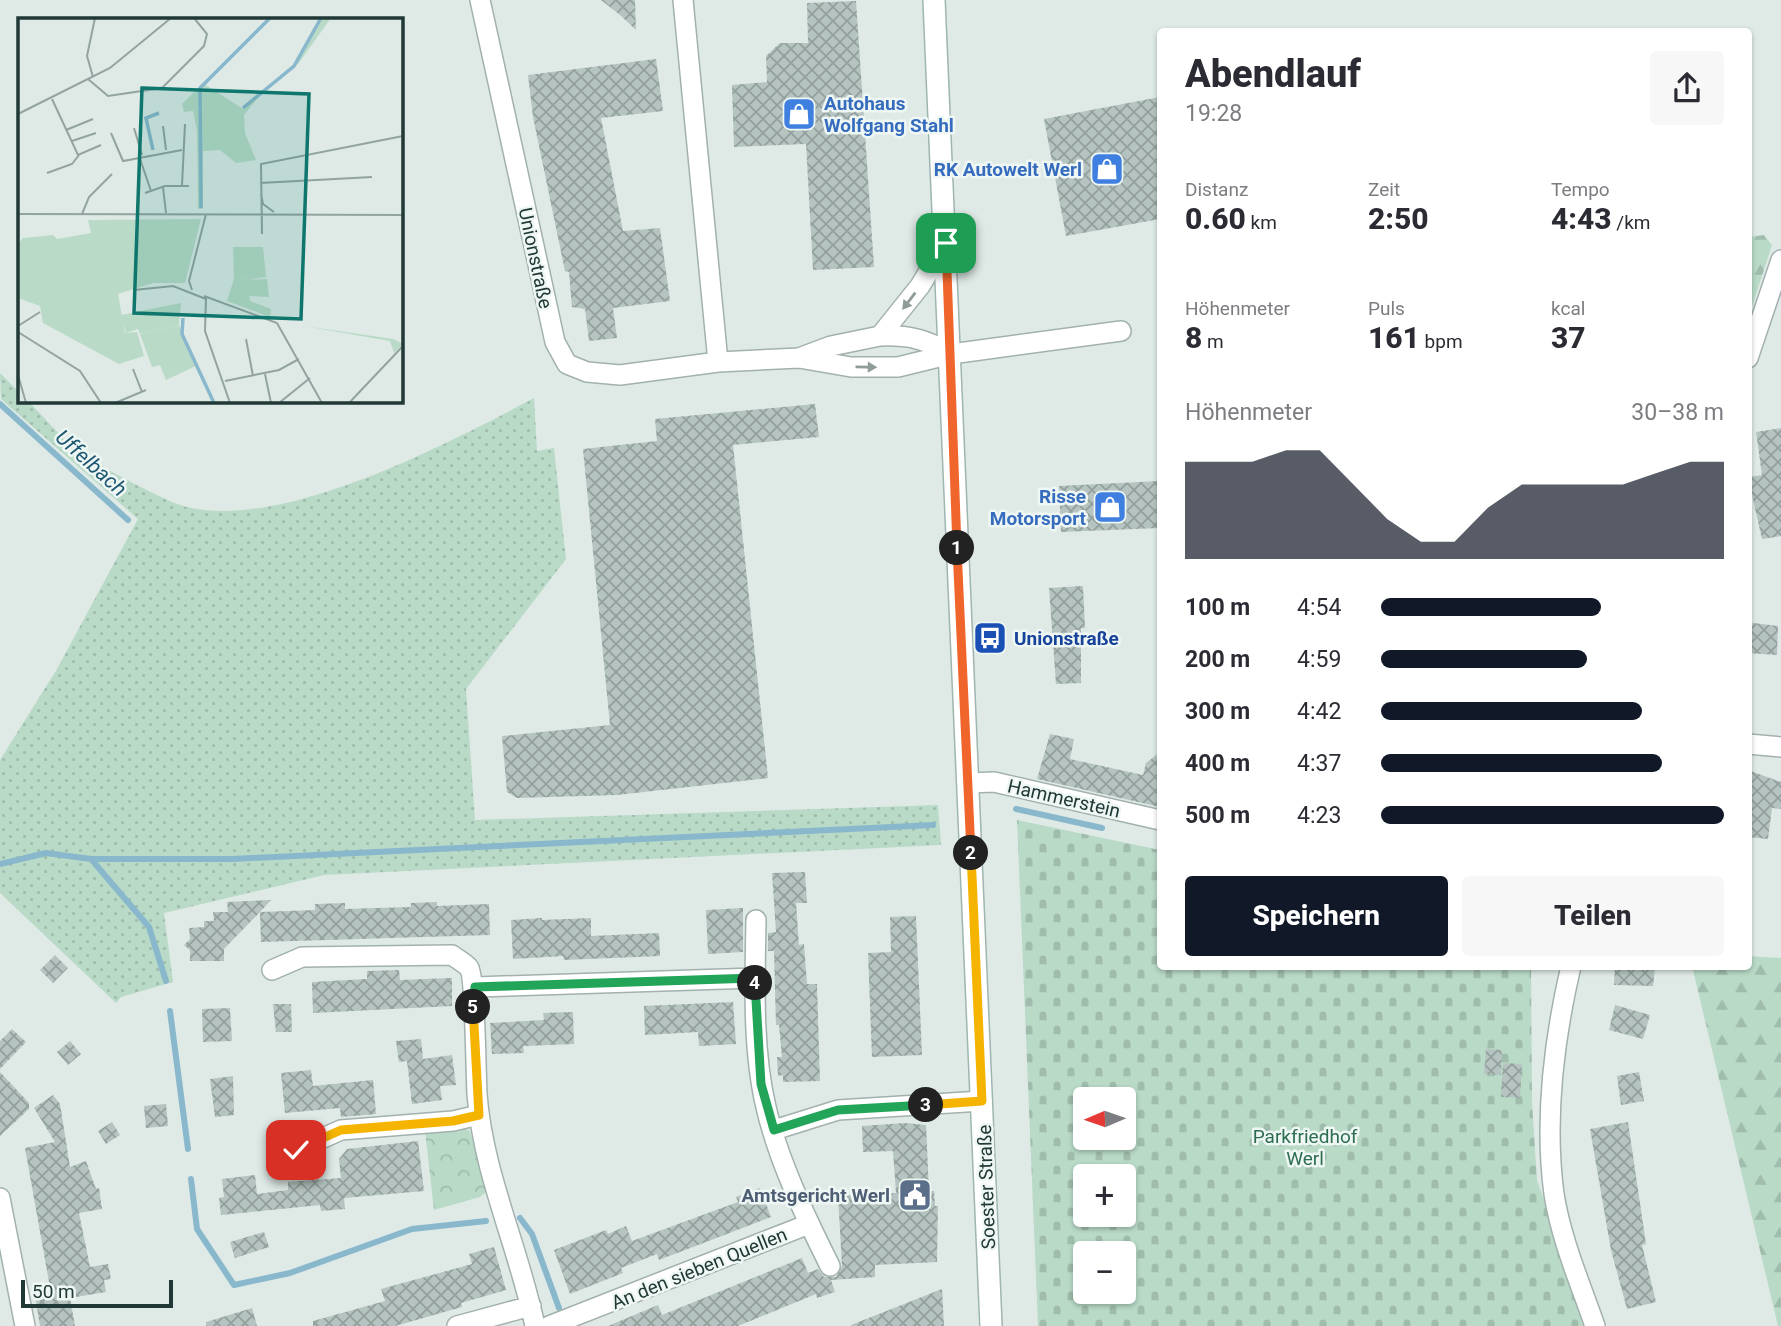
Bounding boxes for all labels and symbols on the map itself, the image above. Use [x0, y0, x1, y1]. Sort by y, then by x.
inset map [18, 18, 402, 402]
place label: Autohaus Wolfgang Stahl [824, 92, 954, 137]
shop icon: Autohaus Wolfgang Stahl [780, 95, 818, 133]
shop icon: RK Autowelt Werl [1088, 150, 1126, 188]
place label: RK Autowelt Werl [934, 158, 1082, 181]
street label: Unionstraße [514, 206, 557, 311]
pin [916, 213, 976, 273]
one-way arrow [902, 292, 916, 310]
one-way arrow [855, 361, 877, 373]
water label: Uffelbach [51, 425, 131, 501]
place label: Risse Motorsport [990, 485, 1087, 530]
shop icon: Risse Motorsport [1091, 488, 1129, 526]
pin: 1 [940, 530, 974, 566]
bus stop icon: Unionstraße [971, 619, 1009, 657]
place label: Unionstraße [1014, 627, 1119, 650]
street label: Hammerstein [1005, 774, 1122, 823]
pin: 2 [954, 836, 988, 870]
pin: 4 [738, 965, 772, 1000]
pin: 5 [456, 990, 490, 1024]
north arrow [1073, 1087, 1136, 1150]
pin: 3 [908, 1088, 944, 1122]
pin [266, 1120, 326, 1180]
street label: Soester Straße [973, 1124, 1000, 1250]
park label: Parkfriedhof Werl [1253, 1125, 1358, 1170]
public building icon: Amtsgericht Werl [896, 1176, 934, 1214]
place label: Amtsgericht Werl [742, 1184, 890, 1207]
street label: An den sieben Quellen [608, 1223, 790, 1314]
scale bar [21, 1277, 173, 1309]

